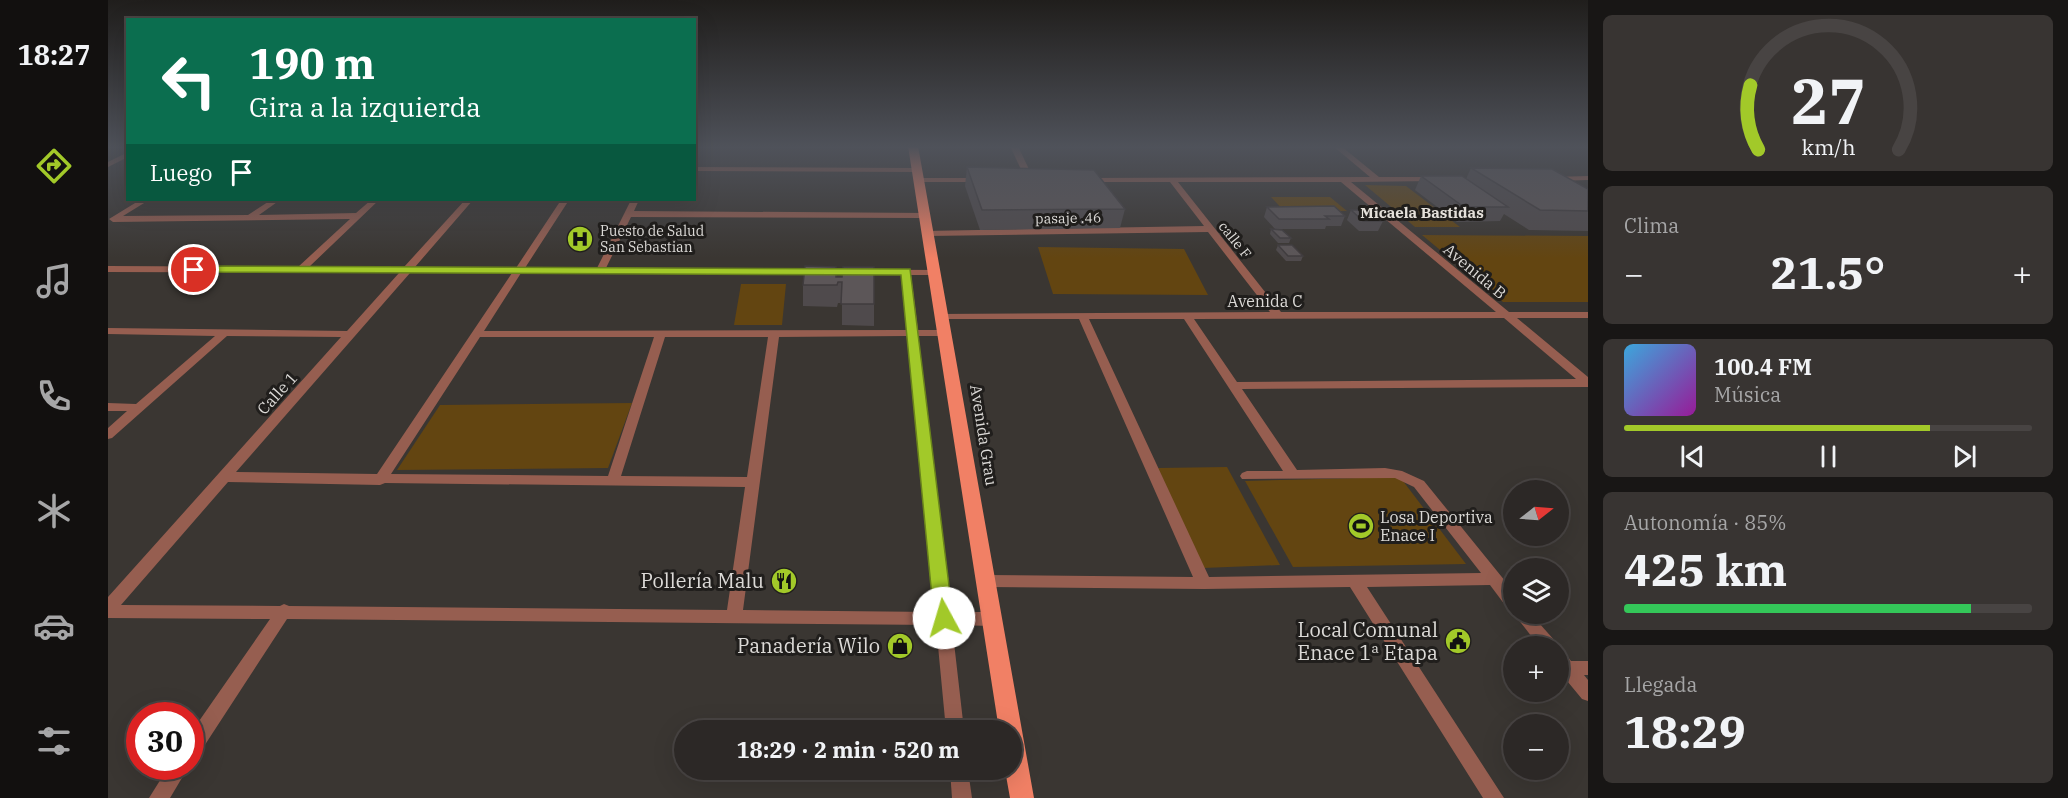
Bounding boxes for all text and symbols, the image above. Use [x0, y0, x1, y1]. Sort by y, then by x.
text: 190 m [249, 36, 375, 91]
text: 18:27 [18, 37, 90, 72]
icon: left [150, 42, 228, 120]
text: 27 [1791, 60, 1865, 141]
text: Gira a la izquierda [249, 89, 481, 124]
text: km/h [1801, 133, 1855, 161]
icon: directions [33, 145, 75, 187]
icon: arrive [225, 156, 258, 189]
text: Luego [150, 158, 213, 187]
district label: Micaela Bastidas [1360, 203, 1484, 222]
street label: pasaje .46 [1035, 208, 1101, 228]
text: Clima [1624, 212, 1679, 239]
street label: calle F [1215, 218, 1255, 262]
place label: Puesto de Salud San Sebastian [600, 222, 705, 256]
hospital icon: Puesto de Salud San Sebastian [565, 224, 595, 254]
street label: Avenida B [1440, 239, 1510, 303]
text: 21.5° [1771, 243, 1885, 301]
pin [168, 244, 219, 295]
text: − [1624, 252, 1644, 295]
text: + [2012, 252, 2032, 295]
icon: arrive [177, 253, 210, 286]
icon: music [33, 260, 75, 302]
street label: Avenida C [1227, 291, 1303, 311]
text: 100.4 FM [1714, 352, 1812, 381]
street label: Calle 1 [253, 368, 301, 418]
icon: phone [33, 375, 75, 417]
text: Música [1714, 381, 1781, 408]
street label: Avenida Grau [966, 383, 1002, 487]
icon: previous [1676, 440, 1709, 473]
icon: pause [1812, 440, 1845, 473]
icon: next [1948, 440, 1981, 473]
north arrow [1503, 480, 1569, 546]
map controls [1503, 480, 1569, 780]
icon: climate [33, 490, 75, 532]
place label: Losa Deportiva Enace I [1380, 507, 1493, 545]
text: Autonomía · 85% [1624, 509, 1786, 536]
sports icon: Losa Deportiva Enace I [1346, 511, 1376, 541]
text: 425 km [1624, 540, 1787, 598]
button: layers [1503, 558, 1569, 624]
restaurant icon: Pollería Malu [769, 566, 799, 596]
place label: Pollería Malu [640, 567, 764, 594]
position arrow [912, 586, 976, 650]
icon: car [33, 605, 75, 647]
place label: Local Comunal Enace 1ª Etapa [1297, 616, 1438, 666]
public building icon: Local Comunal Enace 1ª Etapa [1443, 626, 1473, 656]
shop icon: Panadería Wilo [885, 631, 915, 661]
place label: Panadería Wilo [737, 632, 880, 659]
button: + [1503, 636, 1569, 702]
text: Llegada [1624, 671, 1697, 698]
speed limit sign: 30 [126, 702, 204, 780]
text: 18:29 [1624, 702, 1746, 760]
button: − [1503, 714, 1569, 780]
icon: filters [33, 720, 75, 762]
text: 18:29 · 2 min · 520 m [736, 735, 960, 764]

